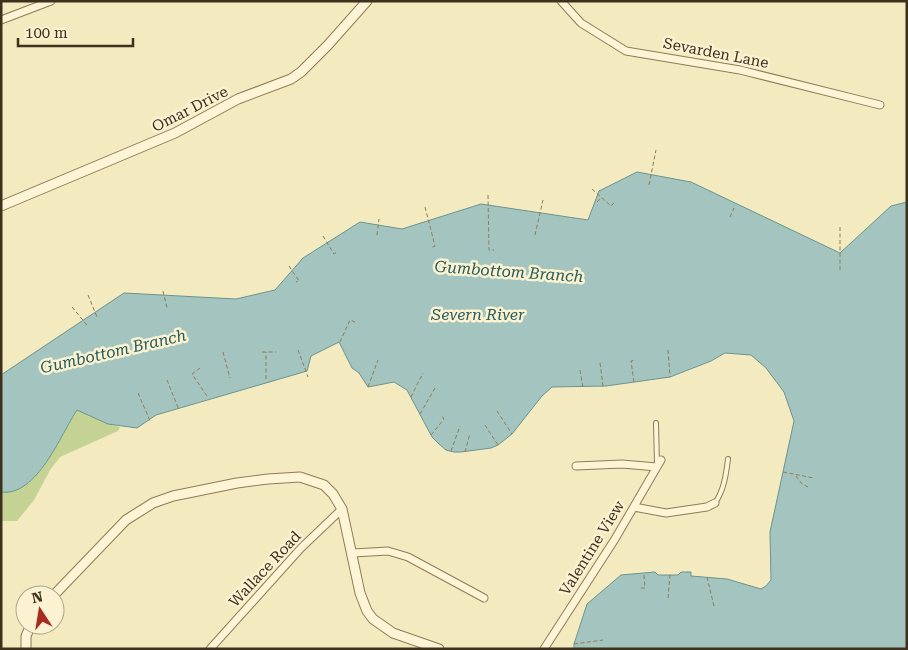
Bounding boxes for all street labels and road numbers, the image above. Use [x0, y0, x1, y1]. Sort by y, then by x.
street label: Sevarden Lane [662, 34, 770, 72]
street label: Omar Drive [149, 82, 231, 136]
street label: Valentine View [556, 497, 629, 599]
street label: Wallace Road [225, 527, 305, 611]

